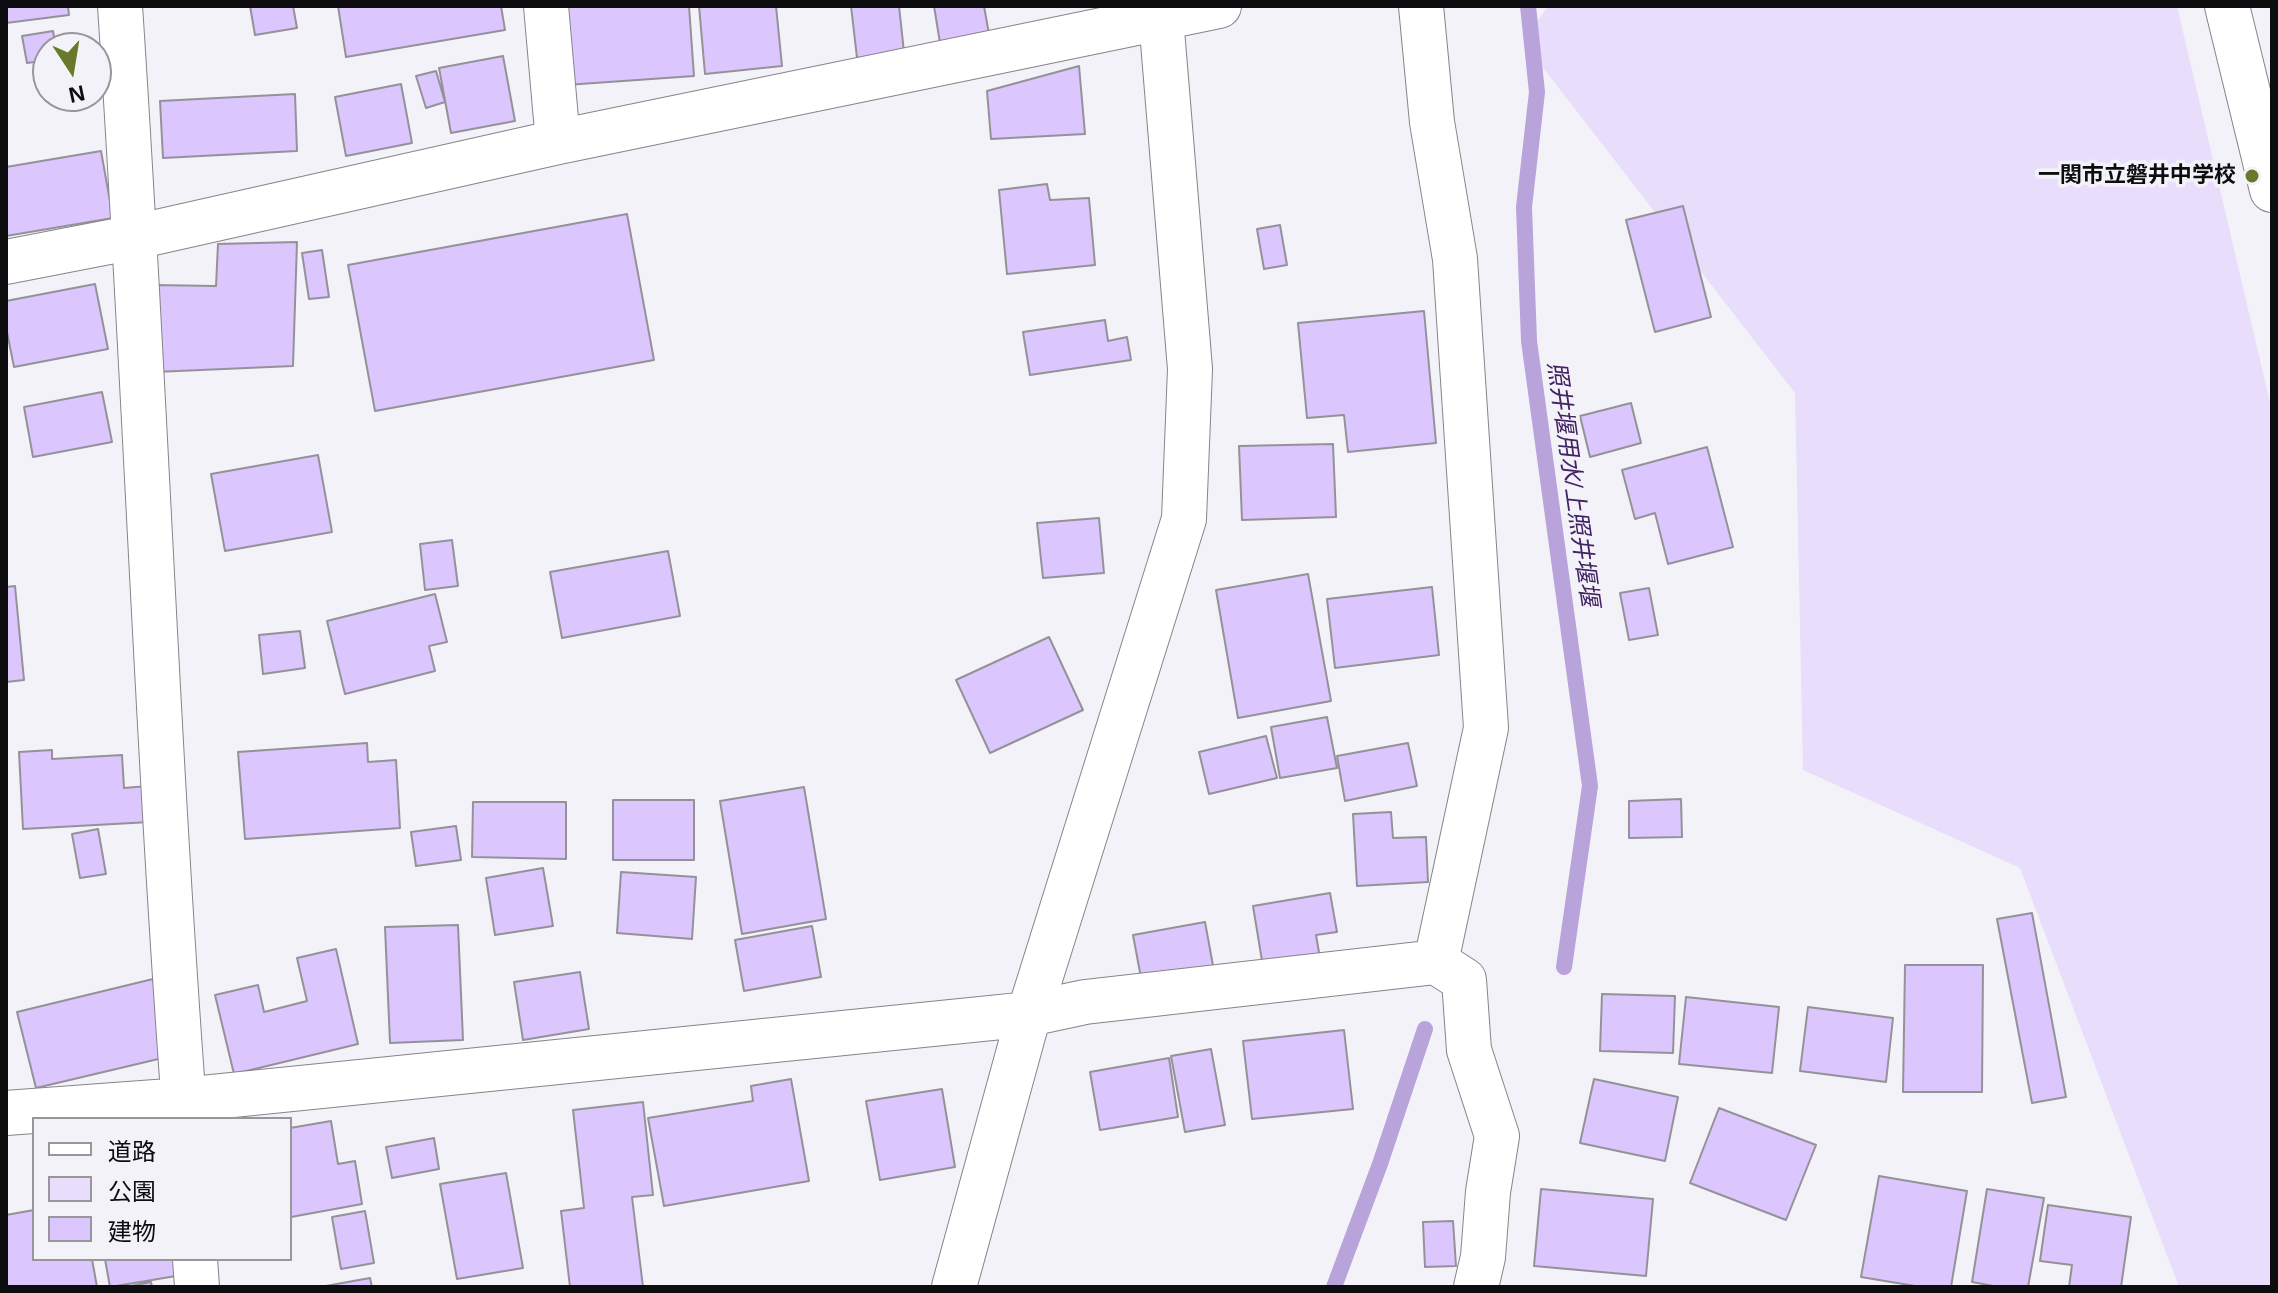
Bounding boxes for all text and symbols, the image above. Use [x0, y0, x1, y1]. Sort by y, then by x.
north arrow [32, 32, 112, 112]
text: N [66, 80, 87, 108]
place label: 一関市立磐井中学校 [2038, 163, 2236, 189]
marker: 一関市立磐井中学校 [2243, 167, 2261, 185]
water label: 照井堰用水/上照井堰堰 [1541, 360, 1603, 608]
legend [32, 1117, 292, 1261]
text: 道路 [108, 1138, 156, 1165]
text: 公園 [108, 1178, 156, 1205]
text: 建物 [108, 1218, 156, 1245]

